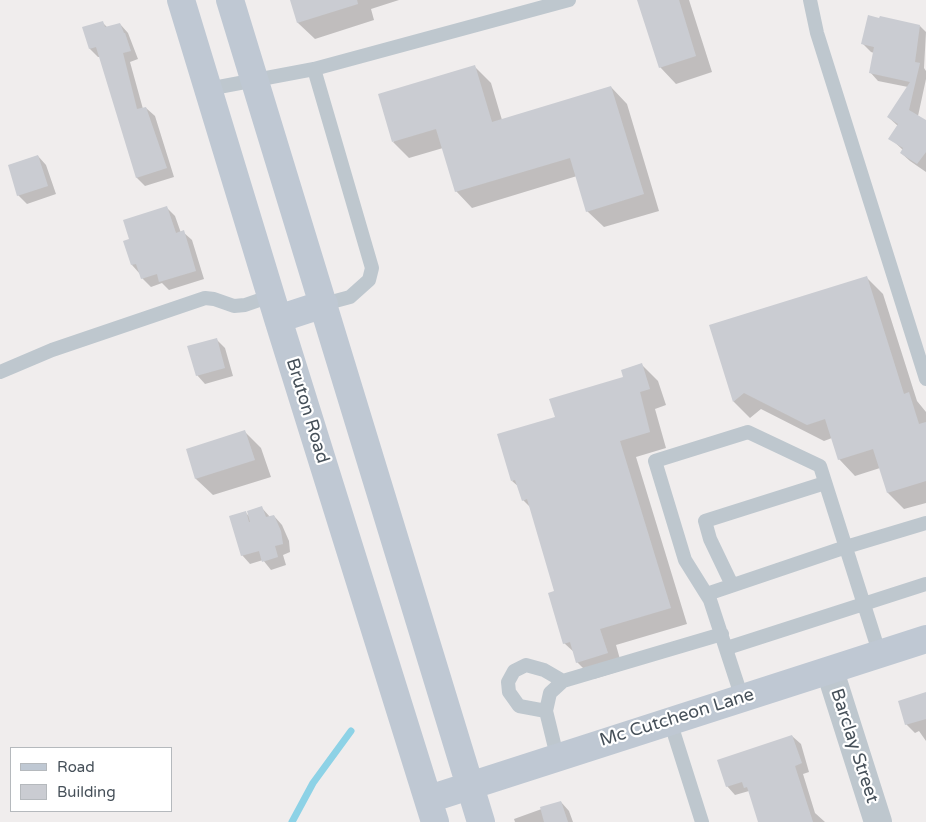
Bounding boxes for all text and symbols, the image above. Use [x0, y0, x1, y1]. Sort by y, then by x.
street label: Bruton Road [281, 356, 333, 466]
street label: Mc Cutcheon Lane [597, 684, 757, 752]
street label: Barclay Street [825, 686, 883, 806]
legend [10, 747, 172, 812]
text: Road [57, 758, 95, 776]
text: Building [57, 783, 116, 801]

